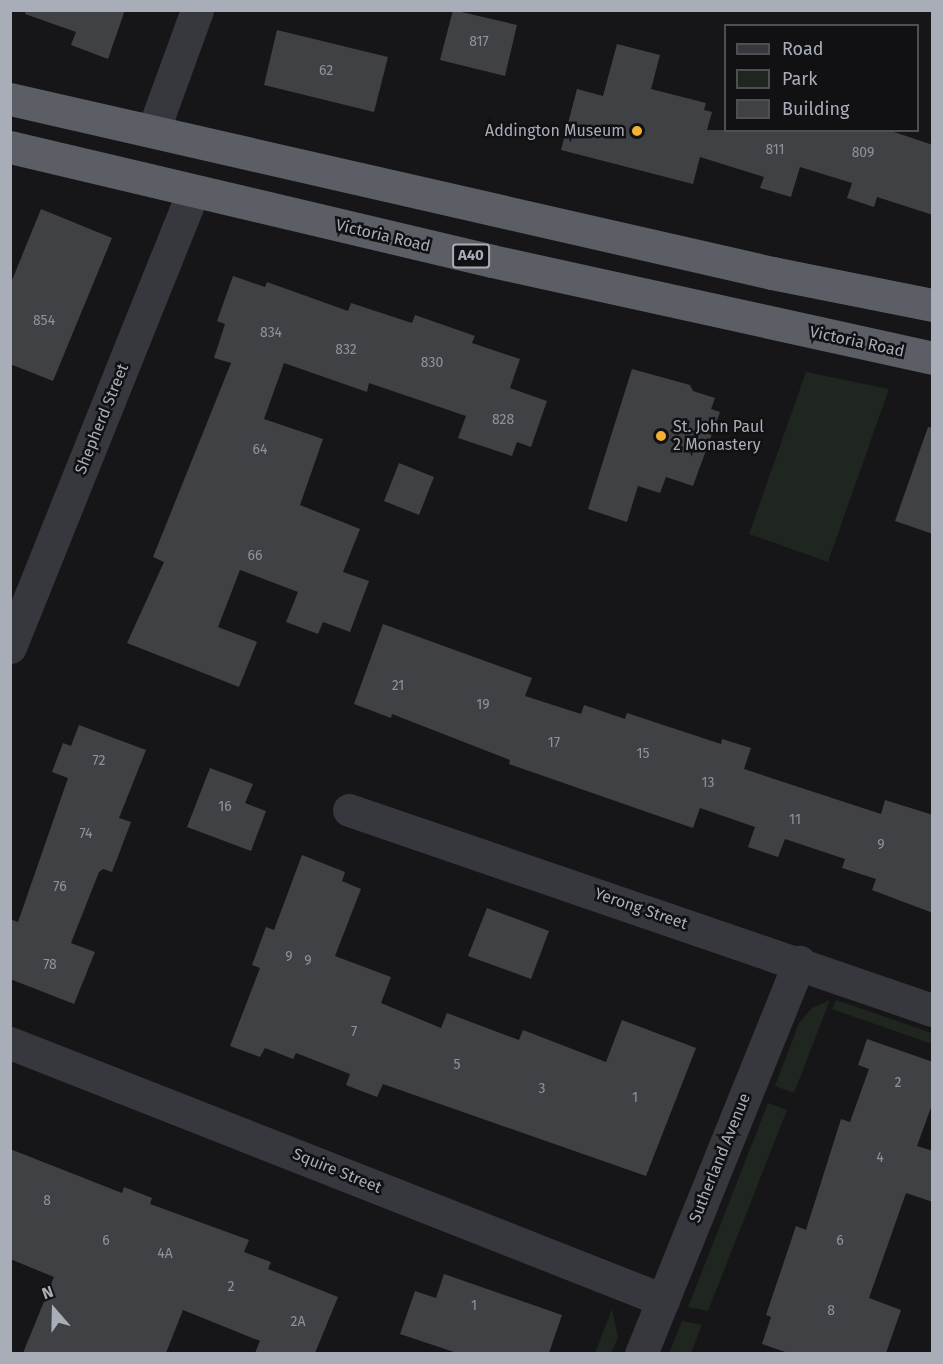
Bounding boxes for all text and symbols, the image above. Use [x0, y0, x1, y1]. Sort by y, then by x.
legend [724, 24, 919, 132]
house number: 817 [469, 34, 489, 50]
text: Road [782, 38, 824, 60]
house number: 62 [319, 63, 333, 79]
text: Park [782, 68, 817, 90]
text: Building [782, 98, 849, 120]
place label: Addington Museum [485, 121, 625, 141]
marker: Addington Museum [630, 124, 644, 138]
house number: 811 [765, 142, 785, 158]
house number: 809 [852, 145, 874, 161]
street label: Victoria Road [334, 216, 432, 256]
road number: A40 [452, 244, 490, 268]
house number: 854 [33, 313, 55, 329]
street label: Victoria Road [808, 323, 906, 361]
house number: 834 [260, 325, 282, 341]
house number: 832 [335, 342, 357, 358]
house number: 830 [421, 355, 443, 371]
street label: Shepherd Street [71, 361, 133, 477]
house number: 828 [492, 412, 514, 428]
place label: St. John Paul 2 Monastery [673, 417, 764, 455]
marker: St. John Paul 2 Monastery [654, 429, 668, 443]
house number: 64 [253, 442, 267, 458]
house number: 66 [248, 548, 262, 564]
house number: 21 [392, 678, 404, 694]
house number: 19 [476, 697, 490, 713]
house number: 17 [548, 735, 560, 751]
house number: 15 [636, 746, 650, 762]
house number: 72 [93, 753, 105, 769]
house number: 13 [701, 775, 715, 791]
house number: 16 [218, 799, 232, 815]
house number: 11 [789, 812, 801, 828]
house number: 74 [79, 826, 93, 842]
house number: 9 [877, 837, 885, 853]
house number: 76 [53, 879, 67, 895]
street label: Yerong Street [592, 884, 690, 934]
house number: 9 [285, 949, 293, 965]
house number: 9 [304, 953, 312, 969]
house number: 78 [43, 957, 57, 973]
house number: 7 [351, 1024, 357, 1040]
house number: 5 [453, 1057, 461, 1073]
house number: 2 [895, 1075, 901, 1091]
house number: 3 [539, 1081, 545, 1097]
house number: 1 [632, 1090, 638, 1106]
street label: Sutherland Avenue [685, 1091, 755, 1225]
street label: Squire Street [290, 1144, 384, 1198]
house number: 4 [876, 1150, 884, 1166]
house number: 8 [43, 1193, 51, 1209]
house number: 6 [102, 1233, 110, 1249]
house number: 6 [836, 1233, 844, 1249]
house number: 4A [157, 1246, 173, 1262]
house number: 2 [228, 1279, 234, 1295]
north arrow [24, 1280, 84, 1340]
text: N [39, 1282, 56, 1303]
house number: 1 [471, 1298, 477, 1314]
house number: 8 [827, 1303, 835, 1319]
house number: 2A [291, 1314, 305, 1330]

